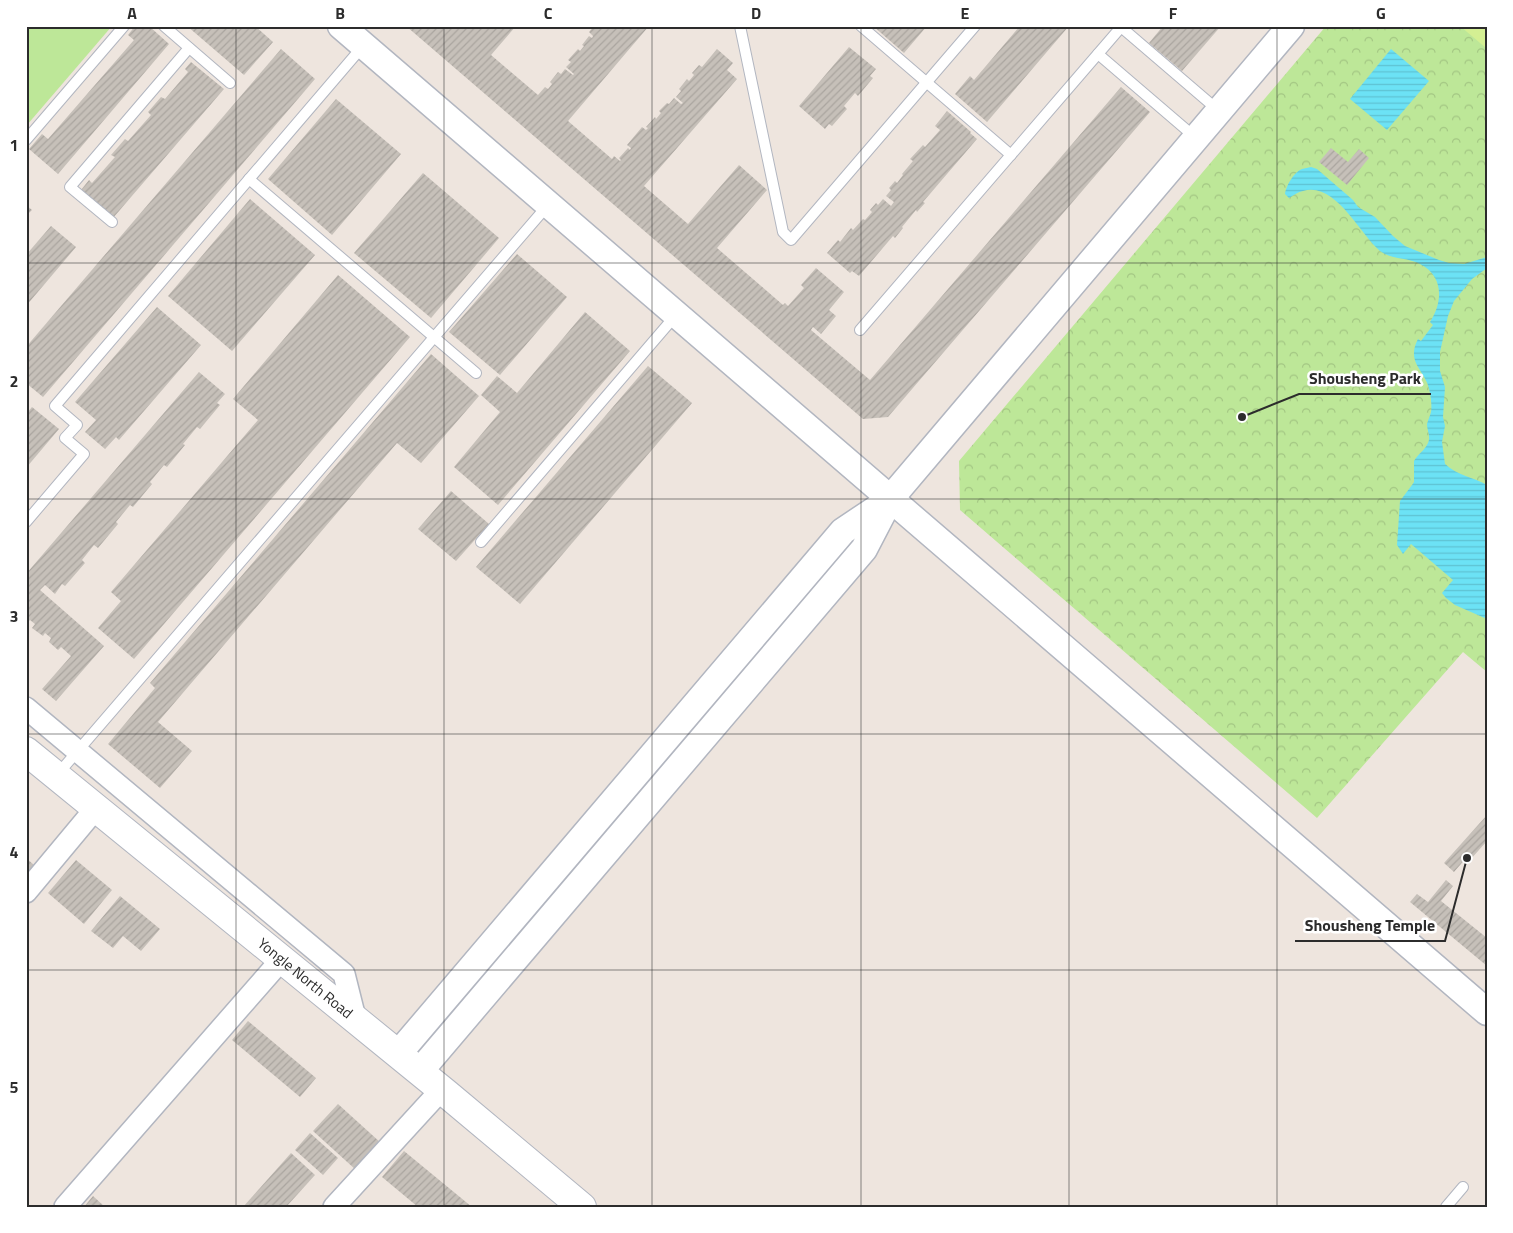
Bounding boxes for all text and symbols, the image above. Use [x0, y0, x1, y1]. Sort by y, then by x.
text: A [127, 1, 137, 25]
text: B [335, 1, 345, 25]
text: C [544, 1, 553, 25]
text: D [751, 1, 761, 25]
text: E [961, 1, 970, 25]
text: F [1169, 1, 1178, 25]
text: G [1376, 1, 1386, 25]
text: 1 [10, 133, 18, 157]
callout: Shousheng Park [1299, 363, 1431, 394]
text: Shousheng Park [1309, 366, 1422, 390]
text: 2 [10, 369, 18, 393]
text: 3 [10, 604, 18, 628]
text: 4 [10, 840, 19, 864]
callout: Shousheng Temple [1295, 910, 1445, 941]
text: Shousheng Temple [1305, 913, 1435, 937]
street label: Yongle North Road [253, 932, 358, 1024]
text: 5 [10, 1075, 19, 1099]

